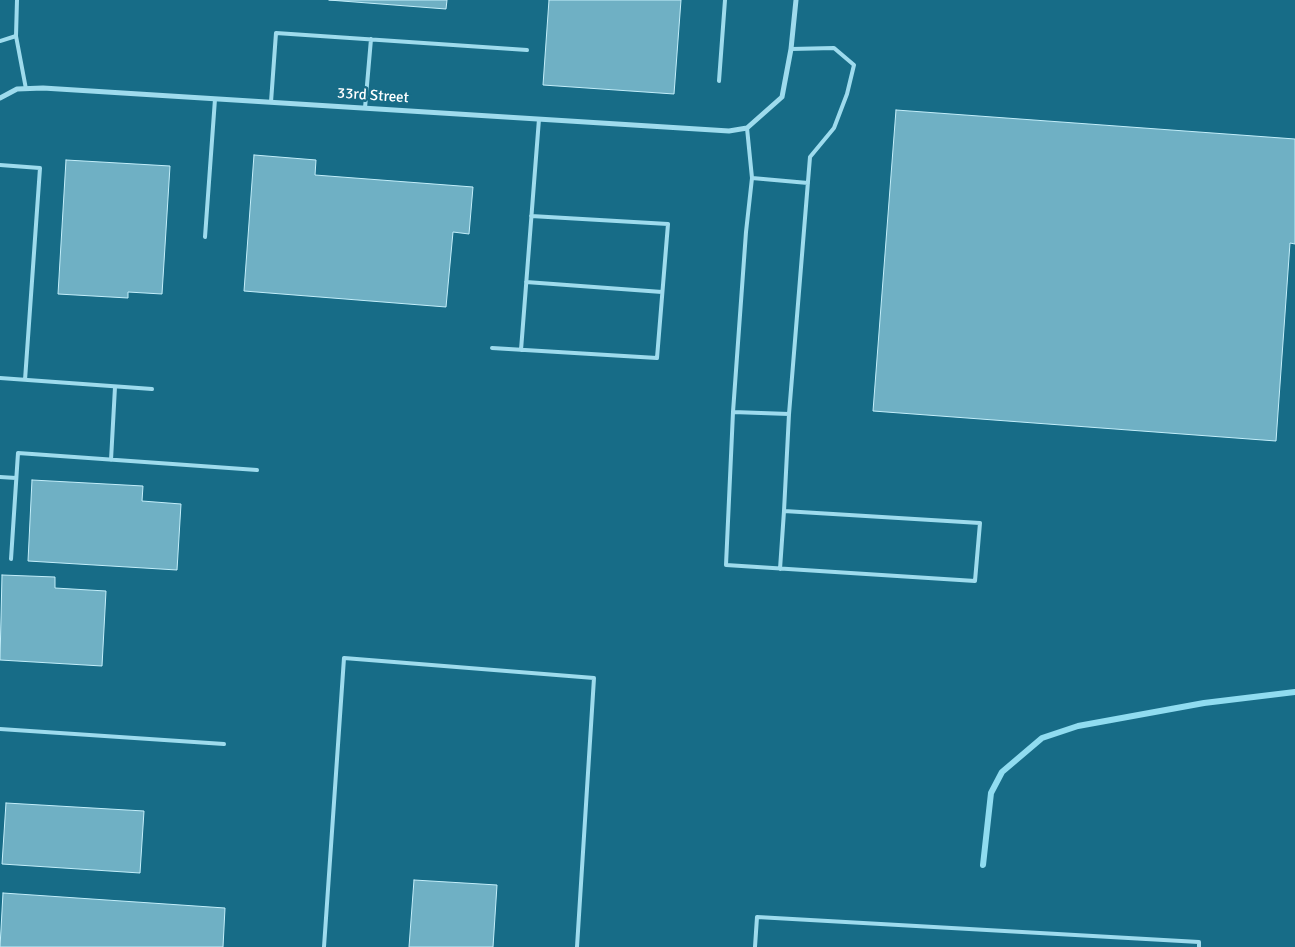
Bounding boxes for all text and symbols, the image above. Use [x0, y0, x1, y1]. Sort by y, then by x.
street label: 33rd Street [337, 85, 409, 107]

